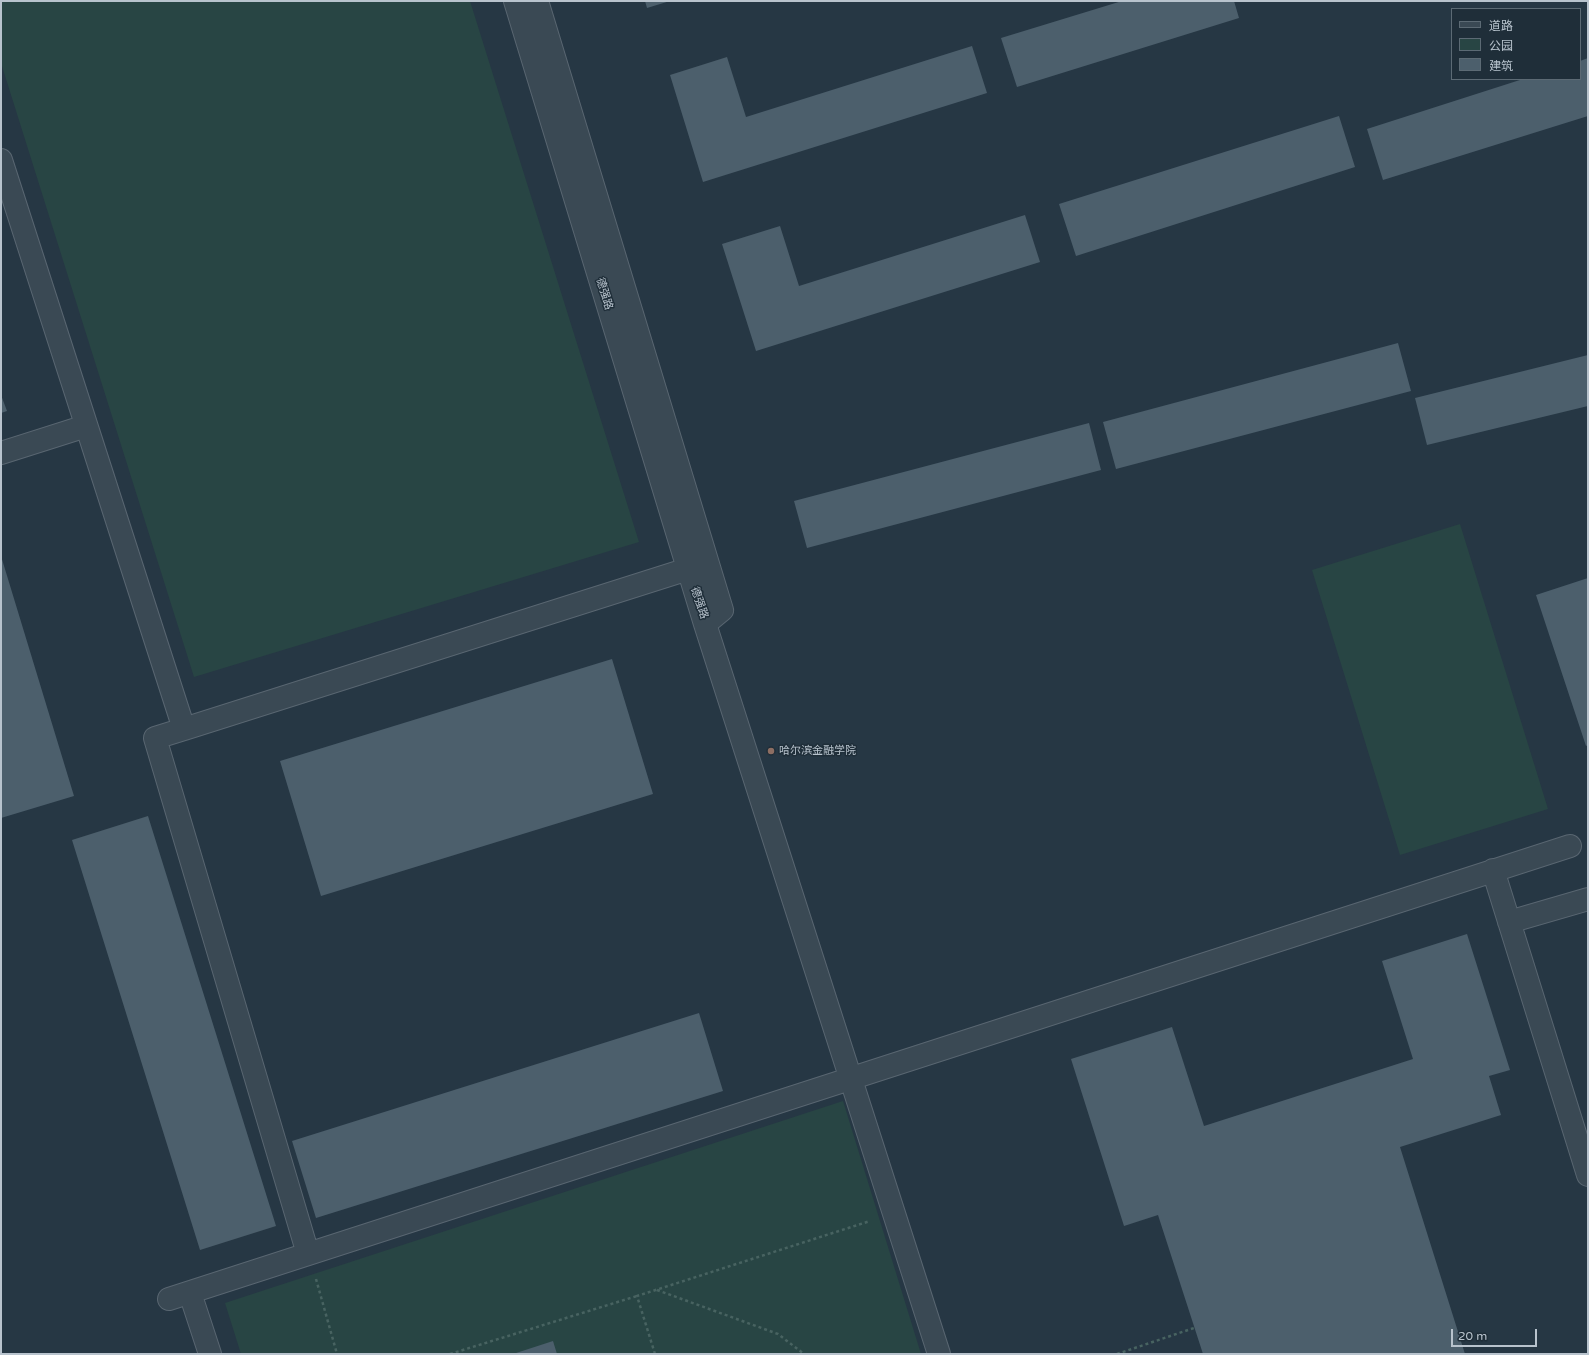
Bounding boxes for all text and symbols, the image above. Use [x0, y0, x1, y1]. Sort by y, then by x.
legend [1451, 8, 1581, 80]
text: 道路 [1489, 19, 1513, 33]
text: 公园 [1489, 39, 1513, 53]
text: 建筑 [1489, 59, 1513, 73]
street label: 德强路 [593, 276, 615, 312]
street label: 德强路 [687, 585, 711, 621]
place label: 哈尔滨金融学院 [779, 744, 856, 758]
marker: 哈尔滨金融学院 [766, 746, 776, 756]
scale bar [1453, 1321, 1539, 1347]
text: 20 m [1458, 1329, 1487, 1343]

